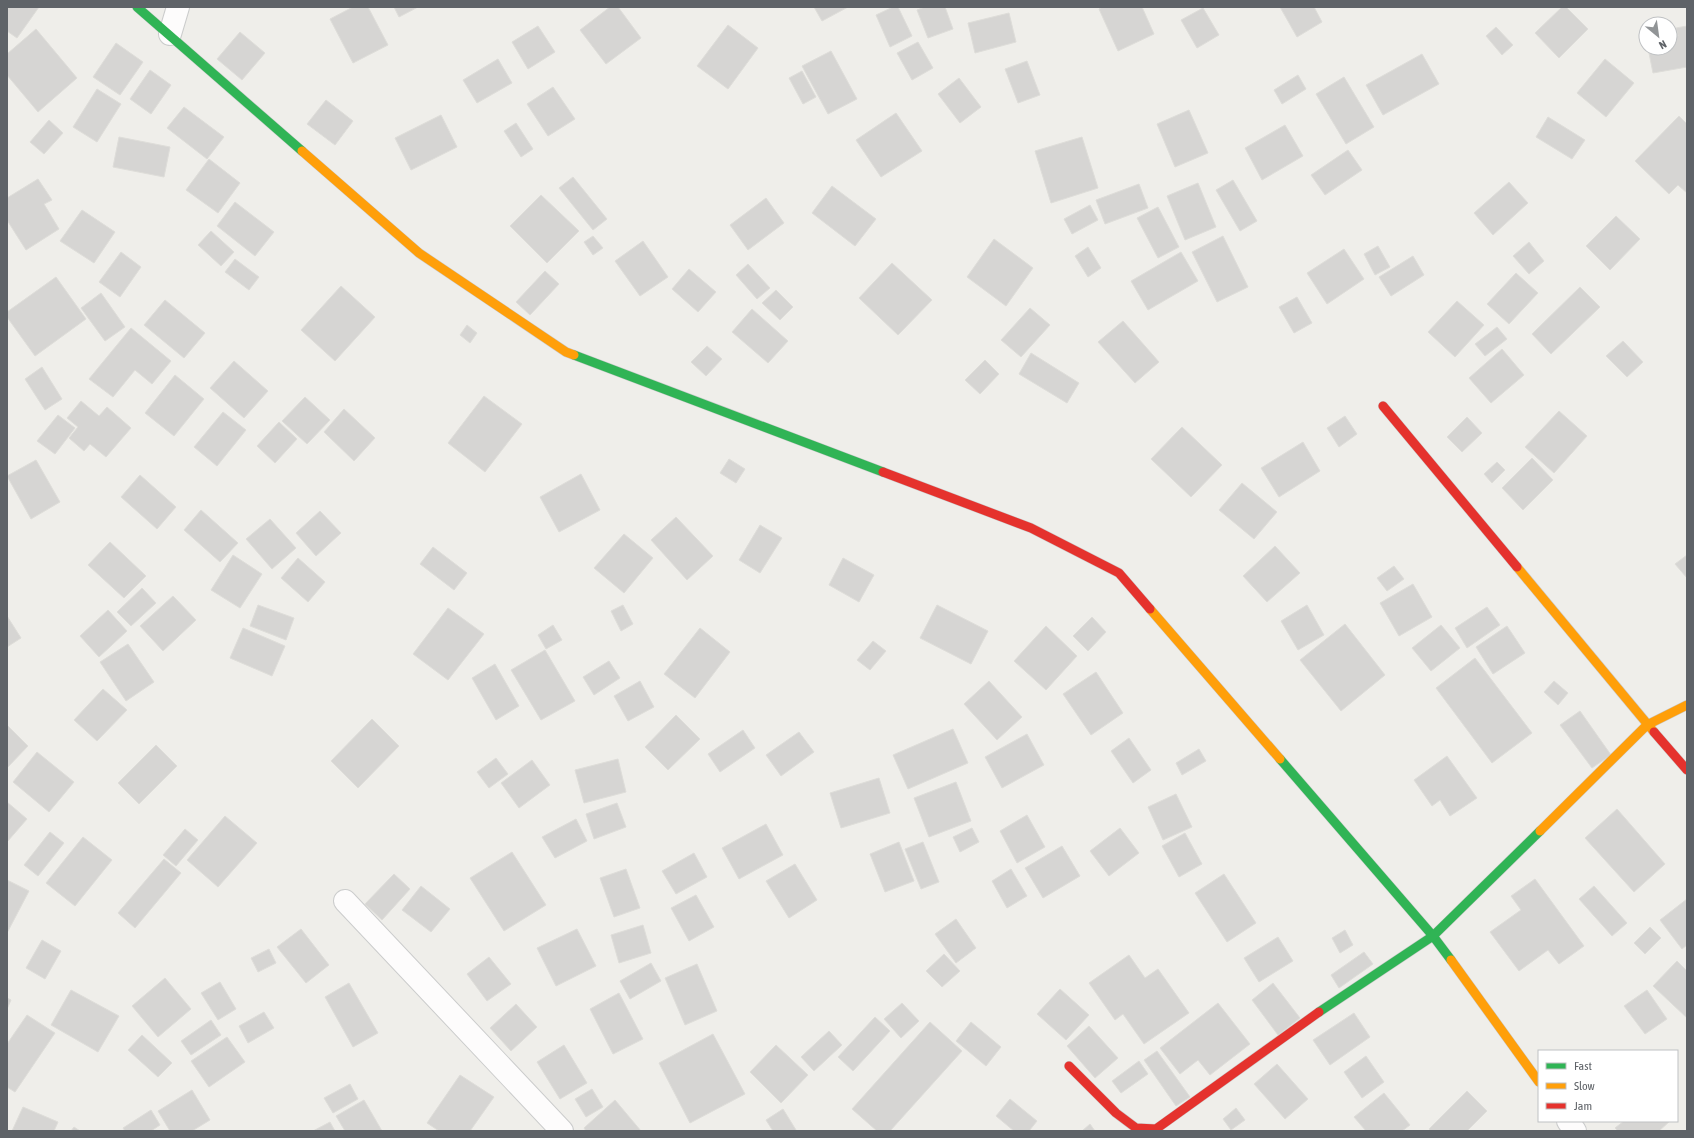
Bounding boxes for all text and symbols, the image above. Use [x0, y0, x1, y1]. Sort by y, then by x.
north arrow [1638, 16, 1678, 56]
text: N [1657, 38, 1669, 52]
legend [1538, 1050, 1678, 1122]
text: Fast [1574, 1059, 1592, 1073]
text: Slow [1574, 1079, 1595, 1093]
text: Jam [1574, 1099, 1592, 1113]

